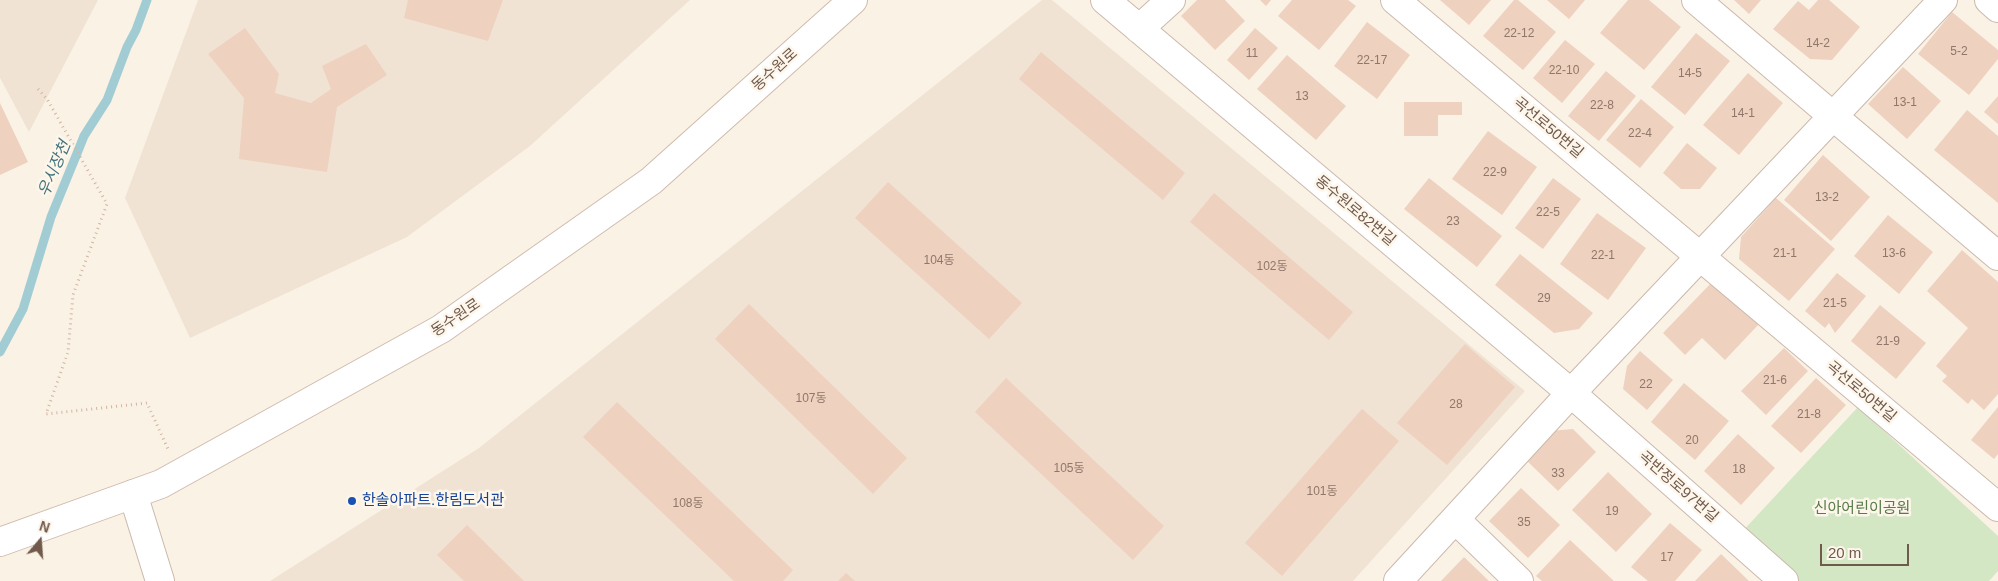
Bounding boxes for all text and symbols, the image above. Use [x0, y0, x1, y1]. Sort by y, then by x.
house number: 22-12 [1504, 27, 1534, 41]
house number: 14-2 [1806, 37, 1830, 51]
street label: 동수원로 [748, 45, 802, 95]
house number: 5-2 [1950, 45, 1968, 59]
house number: 11 [1246, 47, 1258, 61]
house number: 22-17 [1357, 54, 1387, 68]
house number: 22-10 [1549, 64, 1579, 78]
house number: 14-5 [1678, 67, 1702, 81]
house number: 13 [1295, 90, 1309, 104]
street label: 곡선로50번길 [1509, 94, 1587, 162]
house number: 13-1 [1893, 96, 1917, 110]
house number: 22-8 [1590, 99, 1614, 113]
house number: 14-1 [1731, 107, 1755, 121]
house number: 22-4 [1628, 127, 1652, 141]
water label: 우시장천 [35, 138, 75, 200]
house number: 22-9 [1483, 166, 1507, 180]
street label: 동수원로82번길 [1311, 172, 1399, 250]
house number: 13-2 [1815, 191, 1839, 205]
house number: 22-5 [1536, 206, 1560, 220]
house number: 23 [1446, 215, 1460, 229]
house number: 21-1 [1773, 247, 1797, 261]
house number: 13-6 [1882, 247, 1906, 261]
house number: 22-1 [1591, 249, 1615, 263]
house number: 104동 [923, 254, 955, 268]
house number: 102동 [1256, 260, 1288, 274]
house number: 29 [1537, 292, 1551, 306]
street label: 동수원로 [428, 295, 484, 341]
house number: 21-5 [1823, 297, 1847, 311]
house number: 21-9 [1876, 335, 1900, 349]
street label: 곡선로50번길 [1822, 358, 1900, 426]
house number: 21-6 [1763, 374, 1787, 388]
house number: 22 [1639, 378, 1653, 392]
house number: 107동 [795, 392, 827, 406]
house number: 28 [1449, 398, 1463, 412]
house number: 21-8 [1797, 408, 1821, 422]
house number: 20 [1685, 434, 1699, 448]
street label: 곡반정로97번길 [1635, 448, 1721, 526]
house number: 105동 [1053, 462, 1085, 476]
house number: 18 [1732, 463, 1746, 477]
house number: 33 [1551, 467, 1565, 481]
house number: 101동 [1306, 485, 1338, 499]
place label: 한솔아파트.한림도서관 [362, 492, 504, 510]
marker: 한솔아파트.한림도서관 [346, 495, 358, 507]
house number: 108동 [672, 497, 704, 511]
park label: 신아어린이공원 [1814, 500, 1910, 518]
house number: 19 [1605, 505, 1619, 519]
north arrow [15, 516, 65, 566]
house number: 35 [1517, 516, 1531, 530]
text: N [37, 518, 52, 536]
scale bar [1823, 534, 1912, 566]
text: 20 m [1828, 544, 1861, 561]
house number: 17 [1660, 551, 1674, 565]

